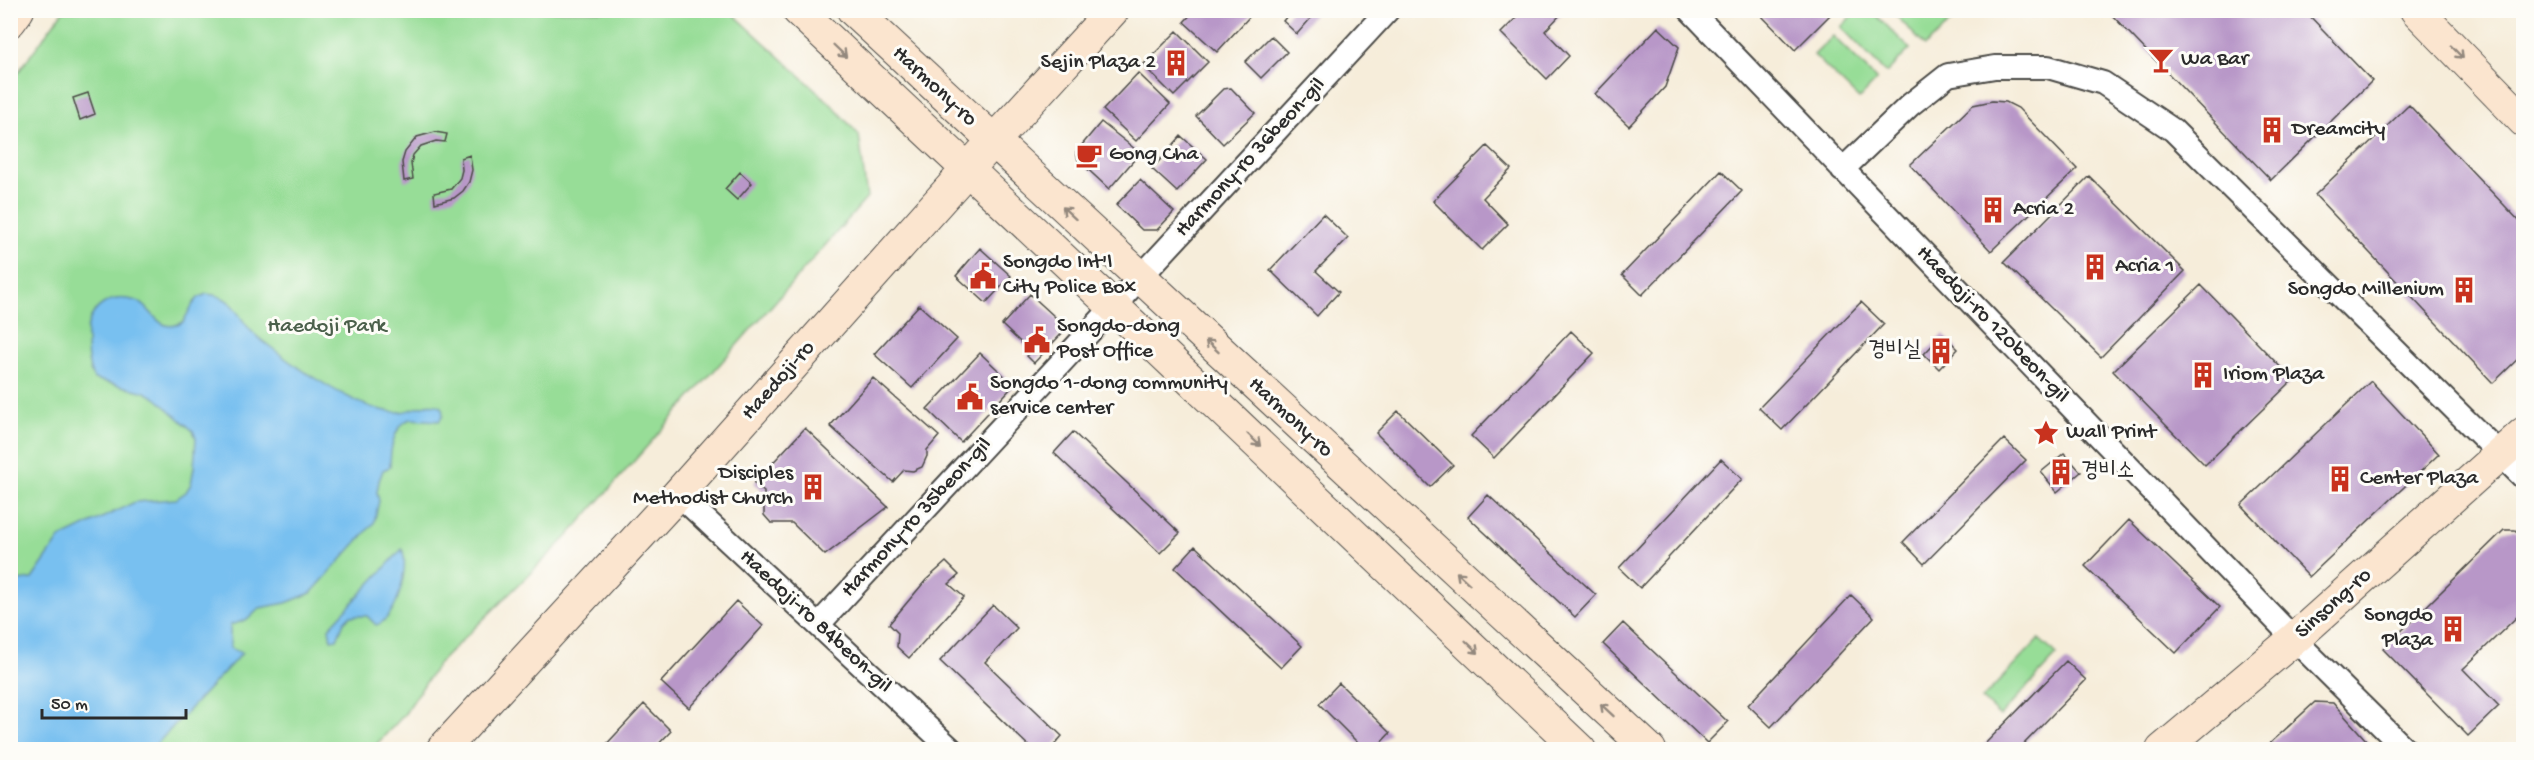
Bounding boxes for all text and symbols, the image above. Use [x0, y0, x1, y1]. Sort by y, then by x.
street label: Harmony-ro [886, 41, 982, 133]
one-way arrow [832, 44, 847, 58]
bar icon: Wa Bar [2146, 45, 2176, 75]
one-way arrow [2450, 45, 2464, 60]
place label: Wa Bar [2181, 47, 2251, 73]
building icon: Sejin Plaza 2 [1161, 48, 1191, 78]
place label: Sejin Plaza 2 [1041, 50, 1156, 76]
street label: Harmony-ro 36beon-gil [1170, 73, 1332, 243]
building icon: Dreamcity [2257, 115, 2287, 145]
place label: Dreamcity [2290, 117, 2386, 143]
cafe icon: Gong Cha [1074, 140, 1104, 170]
place label: Gong Cha [1109, 142, 1199, 168]
building icon: Acria 2 [1978, 195, 2008, 225]
place label: Acria 2 [2013, 197, 2074, 223]
one-way arrow [1062, 206, 1077, 220]
street label: Haedoji-ro 120beon-gil [1910, 241, 2074, 409]
place label: Songdo Int'l City Police Box [1003, 250, 1137, 301]
building icon: Acria 1 [2080, 252, 2110, 282]
place label: Acria 1 [2115, 254, 2174, 280]
public building icon: Songdo Int'l City Police Box [968, 261, 998, 291]
building icon: Songdo Millenium [2449, 275, 2479, 305]
place label: Songdo Millenium [2288, 277, 2444, 303]
park label: Haedoji Park [268, 314, 389, 340]
place label: Songdo-dong Post Office [1056, 314, 1180, 365]
public building icon: Songdo-dong Post Office [1022, 325, 1052, 355]
street label: Haedoji-ro [737, 336, 821, 426]
building icon: 경비실 [1926, 336, 1956, 366]
place label: 경비실 [1868, 338, 1921, 364]
one-way arrow [1205, 339, 1220, 353]
building icon: Iriom Plaza [2188, 360, 2218, 390]
place label: Iriom Plaza [2223, 362, 2325, 388]
place label: Songdo 1-dong community service center [990, 371, 1228, 422]
street label: Harmony-ro [1242, 372, 1338, 464]
public building icon: Songdo 1-dong community service center [955, 382, 985, 412]
place icon: Wall Print [2031, 418, 2061, 448]
place label: Wall Print [2066, 420, 2158, 446]
street label: Harmony-ro 35beon-gil [836, 433, 998, 603]
one-way arrow [1247, 433, 1262, 447]
building icon: 경비소 [2046, 457, 2076, 487]
place label: 경비소 [2081, 459, 2134, 485]
place label: Disciples Methodist Church [633, 461, 794, 512]
building icon: Center Plaza [2325, 464, 2355, 494]
place label: Center Plaza [2360, 466, 2479, 492]
building icon: Disciples Methodist Church [798, 472, 828, 502]
street label: Haedoji-ro 84beon-gil [733, 545, 897, 700]
street label: Sinsong-ro [2290, 563, 2378, 645]
one-way arrow [1456, 570, 1471, 585]
place label: Songdo Plaza [2364, 603, 2434, 654]
building icon: Songdo Plaza [2438, 614, 2468, 644]
one-way arrow [1464, 640, 1479, 654]
scale bar [42, 682, 186, 720]
text: 50 m [51, 695, 88, 716]
one-way arrow [1599, 703, 1614, 717]

